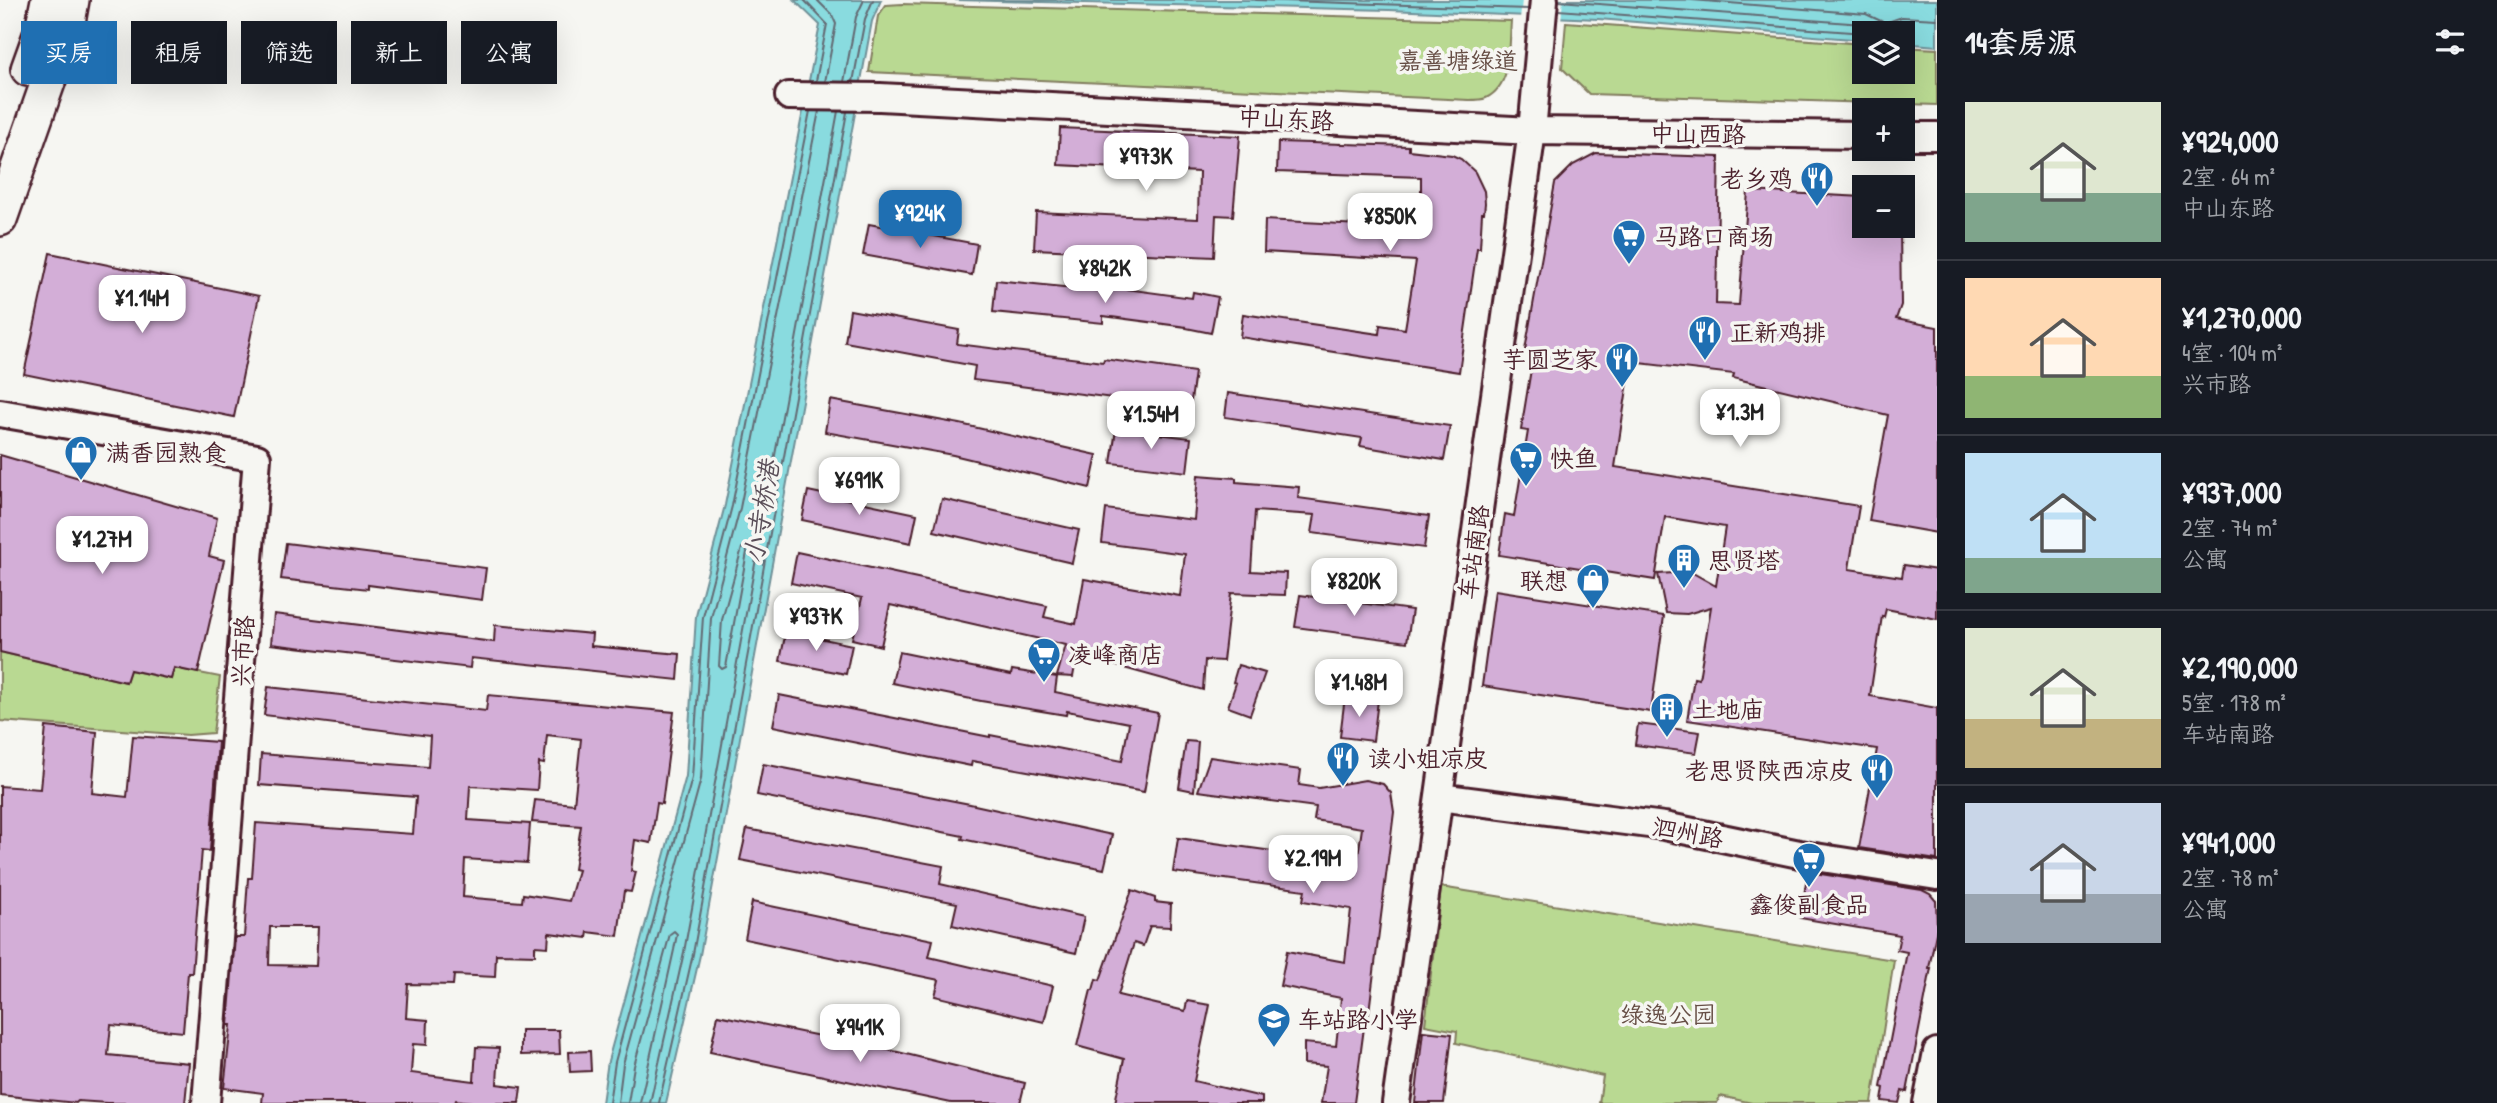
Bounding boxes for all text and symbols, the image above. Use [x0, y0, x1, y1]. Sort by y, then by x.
chip: 买房 [21, 21, 117, 84]
chip: 租房 [131, 21, 227, 84]
chip: 筛选 [241, 21, 337, 84]
chip: 新上 [351, 21, 447, 84]
chip: 公寓 [461, 21, 557, 84]
map controls [1852, 21, 1915, 238]
button: layers [1852, 21, 1915, 84]
text: 14套房源 [1965, 22, 2077, 62]
icon: filters [2431, 23, 2469, 61]
park label: 嘉善塘绿道 [1398, 44, 1518, 76]
button: + [1852, 98, 1915, 161]
street label: 中山东路 [1237, 100, 1335, 136]
street label: 中山西路 [1650, 116, 1746, 150]
text: ¥924,000 [2182, 121, 2279, 161]
icon: home [2021, 130, 2105, 214]
pin: ¥973K [1097, 134, 1195, 193]
text: ¥973K [1120, 140, 1172, 171]
restaurant icon: 老乡鸡 [1798, 159, 1836, 208]
text: 2室 · 64 m² [2182, 161, 2275, 192]
place label: 老乡鸡 [1720, 162, 1792, 194]
button: − [1852, 175, 1915, 238]
pin: ¥924K [871, 190, 969, 250]
text: 中山东路 [2182, 192, 2274, 223]
pin: ¥850K [1341, 194, 1439, 253]
text: ¥924K [895, 197, 945, 228]
text: ¥850K [1364, 200, 1416, 231]
supermarket icon: 马路口商场 [1610, 217, 1648, 266]
place label: 马路口商场 [1654, 220, 1774, 252]
pin: ¥842K [1056, 246, 1154, 305]
text: ¥842K [1079, 252, 1131, 283]
pin: ¥1.14M [85, 276, 199, 335]
text: ¥1.14M [115, 282, 169, 313]
text: ¥1,270,000 [2182, 297, 2302, 337]
icon: home [2021, 306, 2105, 390]
restaurant icon: 正新鸡排 [1686, 313, 1724, 362]
place label: 正新鸡排 [1730, 316, 1826, 348]
text: 4室 · 104 m² [2182, 337, 2282, 368]
restaurant icon: 芋圆芝家 [1603, 340, 1641, 389]
place label: 芋圆芝家 [1502, 343, 1598, 375]
text: 兴市路 [2182, 368, 2251, 399]
pin: ¥1.3M [1691, 390, 1789, 449]
pin: ¥1.54M [1094, 392, 1208, 451]
text: ¥1.3M [1716, 396, 1764, 427]
text: ¥1.54M [1123, 398, 1179, 429]
shop icon: 满香园熟食 [62, 433, 100, 482]
place label: 满香园熟食 [106, 436, 226, 468]
supermarket icon: 快鱼 [1507, 439, 1545, 488]
place label: 快鱼 [1550, 442, 1598, 474]
water label: 小寺桥港 [736, 455, 787, 566]
pin: ¥691K [810, 458, 908, 517]
text: ¥691K [835, 464, 883, 495]
text: ¥937,000 [2182, 472, 2282, 512]
icon: home [2021, 481, 2105, 565]
street label: 车站南路 [1450, 502, 1496, 602]
text: 2室 · 74 m² [2182, 512, 2277, 543]
pin: ¥1.27M [45, 516, 159, 576]
text: ¥1.27M [72, 523, 132, 554]
building icon: 思贤塔 [1665, 541, 1703, 590]
text: 公寓 [2182, 543, 2228, 574]
place label: 思贤塔 [1708, 544, 1780, 576]
pin: ¥820K [1305, 558, 1403, 618]
shop icon: 联想 [1574, 561, 1612, 610]
place label: 联想 [1520, 564, 1568, 596]
text: ¥820K [1327, 565, 1381, 596]
pin: ¥937K [767, 594, 865, 653]
text: ¥937K [790, 600, 842, 631]
street label: 兴市路 [224, 614, 260, 688]
supermarket icon: 凌峰商店 [1025, 635, 1063, 684]
place label: 凌峰商店 [1068, 638, 1164, 670]
text: ¥2,190,000 [2182, 647, 2298, 687]
icon: home [2021, 656, 2105, 740]
pin: ¥1.48M [1302, 660, 1416, 719]
text: ¥1.48M [1331, 666, 1387, 697]
text: 5室 · 178 m² [2182, 687, 2286, 718]
building icon: 土地庙 [1648, 690, 1686, 739]
place label: 土地庙 [1692, 693, 1764, 725]
text: 车站南路 [2182, 718, 2274, 749]
restaurant icon: 读小姐凉皮 [1324, 739, 1362, 788]
place label: 读小姐凉皮 [1368, 742, 1488, 774]
restaurant icon: 老思贤陕西凉皮 [1858, 751, 1896, 800]
place label: 老思贤陕西凉皮 [1685, 754, 1853, 786]
street label: 泗州路 [1650, 809, 1726, 855]
text: ¥941,000 [2182, 822, 2275, 862]
icon: home [2021, 831, 2105, 915]
pin: ¥2.19M [1256, 836, 1370, 895]
supermarket icon: 鑫俊副食品 [1790, 840, 1828, 889]
text: ¥2.19M [1285, 842, 1341, 873]
text: 2室 · 78 m² [2182, 862, 2279, 893]
place label: 鑫俊副食品 [1749, 888, 1869, 920]
text: 公寓 [2182, 893, 2228, 924]
park label: 绿逸公园 [1620, 998, 1716, 1030]
school or university icon: 车站路小学 [1255, 1000, 1293, 1049]
place label: 车站路小学 [1298, 1003, 1418, 1035]
pin: ¥941K [811, 1004, 909, 1064]
text: ¥941K [836, 1011, 884, 1042]

